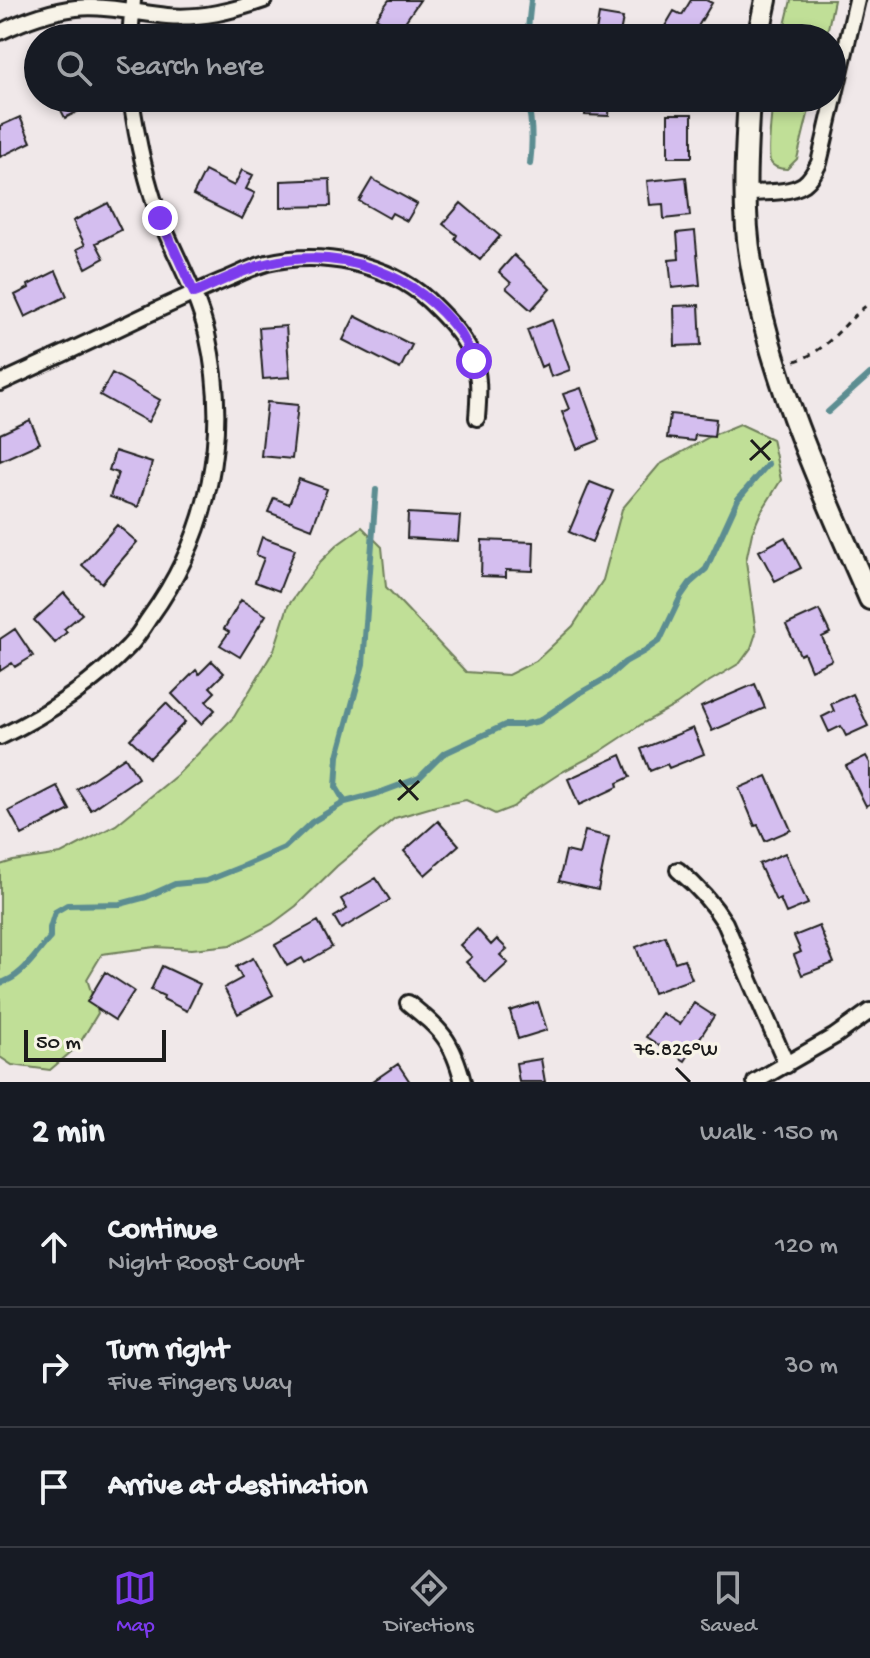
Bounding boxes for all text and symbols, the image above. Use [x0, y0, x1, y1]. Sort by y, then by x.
search box [24, 24, 846, 112]
icon: search [52, 46, 96, 90]
text: Search here [116, 51, 264, 86]
route end [142, 200, 178, 236]
route start [456, 343, 492, 379]
scale bar [24, 1026, 166, 1062]
text: 50 m [36, 1031, 81, 1057]
text: 76.826°W [633, 1040, 718, 1063]
text: 2 min [32, 1114, 104, 1154]
text: Walk · 150 m [700, 1119, 838, 1150]
text: Continue [108, 1214, 217, 1249]
icon: ahead [32, 1225, 76, 1269]
text: 120 m [775, 1232, 838, 1263]
text: Night Roost Court [108, 1249, 303, 1280]
text: Turn right [108, 1334, 228, 1369]
icon: right [32, 1345, 76, 1389]
text: 30 m [785, 1352, 838, 1383]
text: Five Fingers Way [108, 1369, 292, 1400]
icon: arrive [32, 1465, 76, 1509]
text: Arrive at destination [108, 1470, 368, 1505]
tab: Map [113, 1566, 157, 1640]
tab: Directions [384, 1566, 474, 1640]
tab: Saved [700, 1566, 757, 1640]

